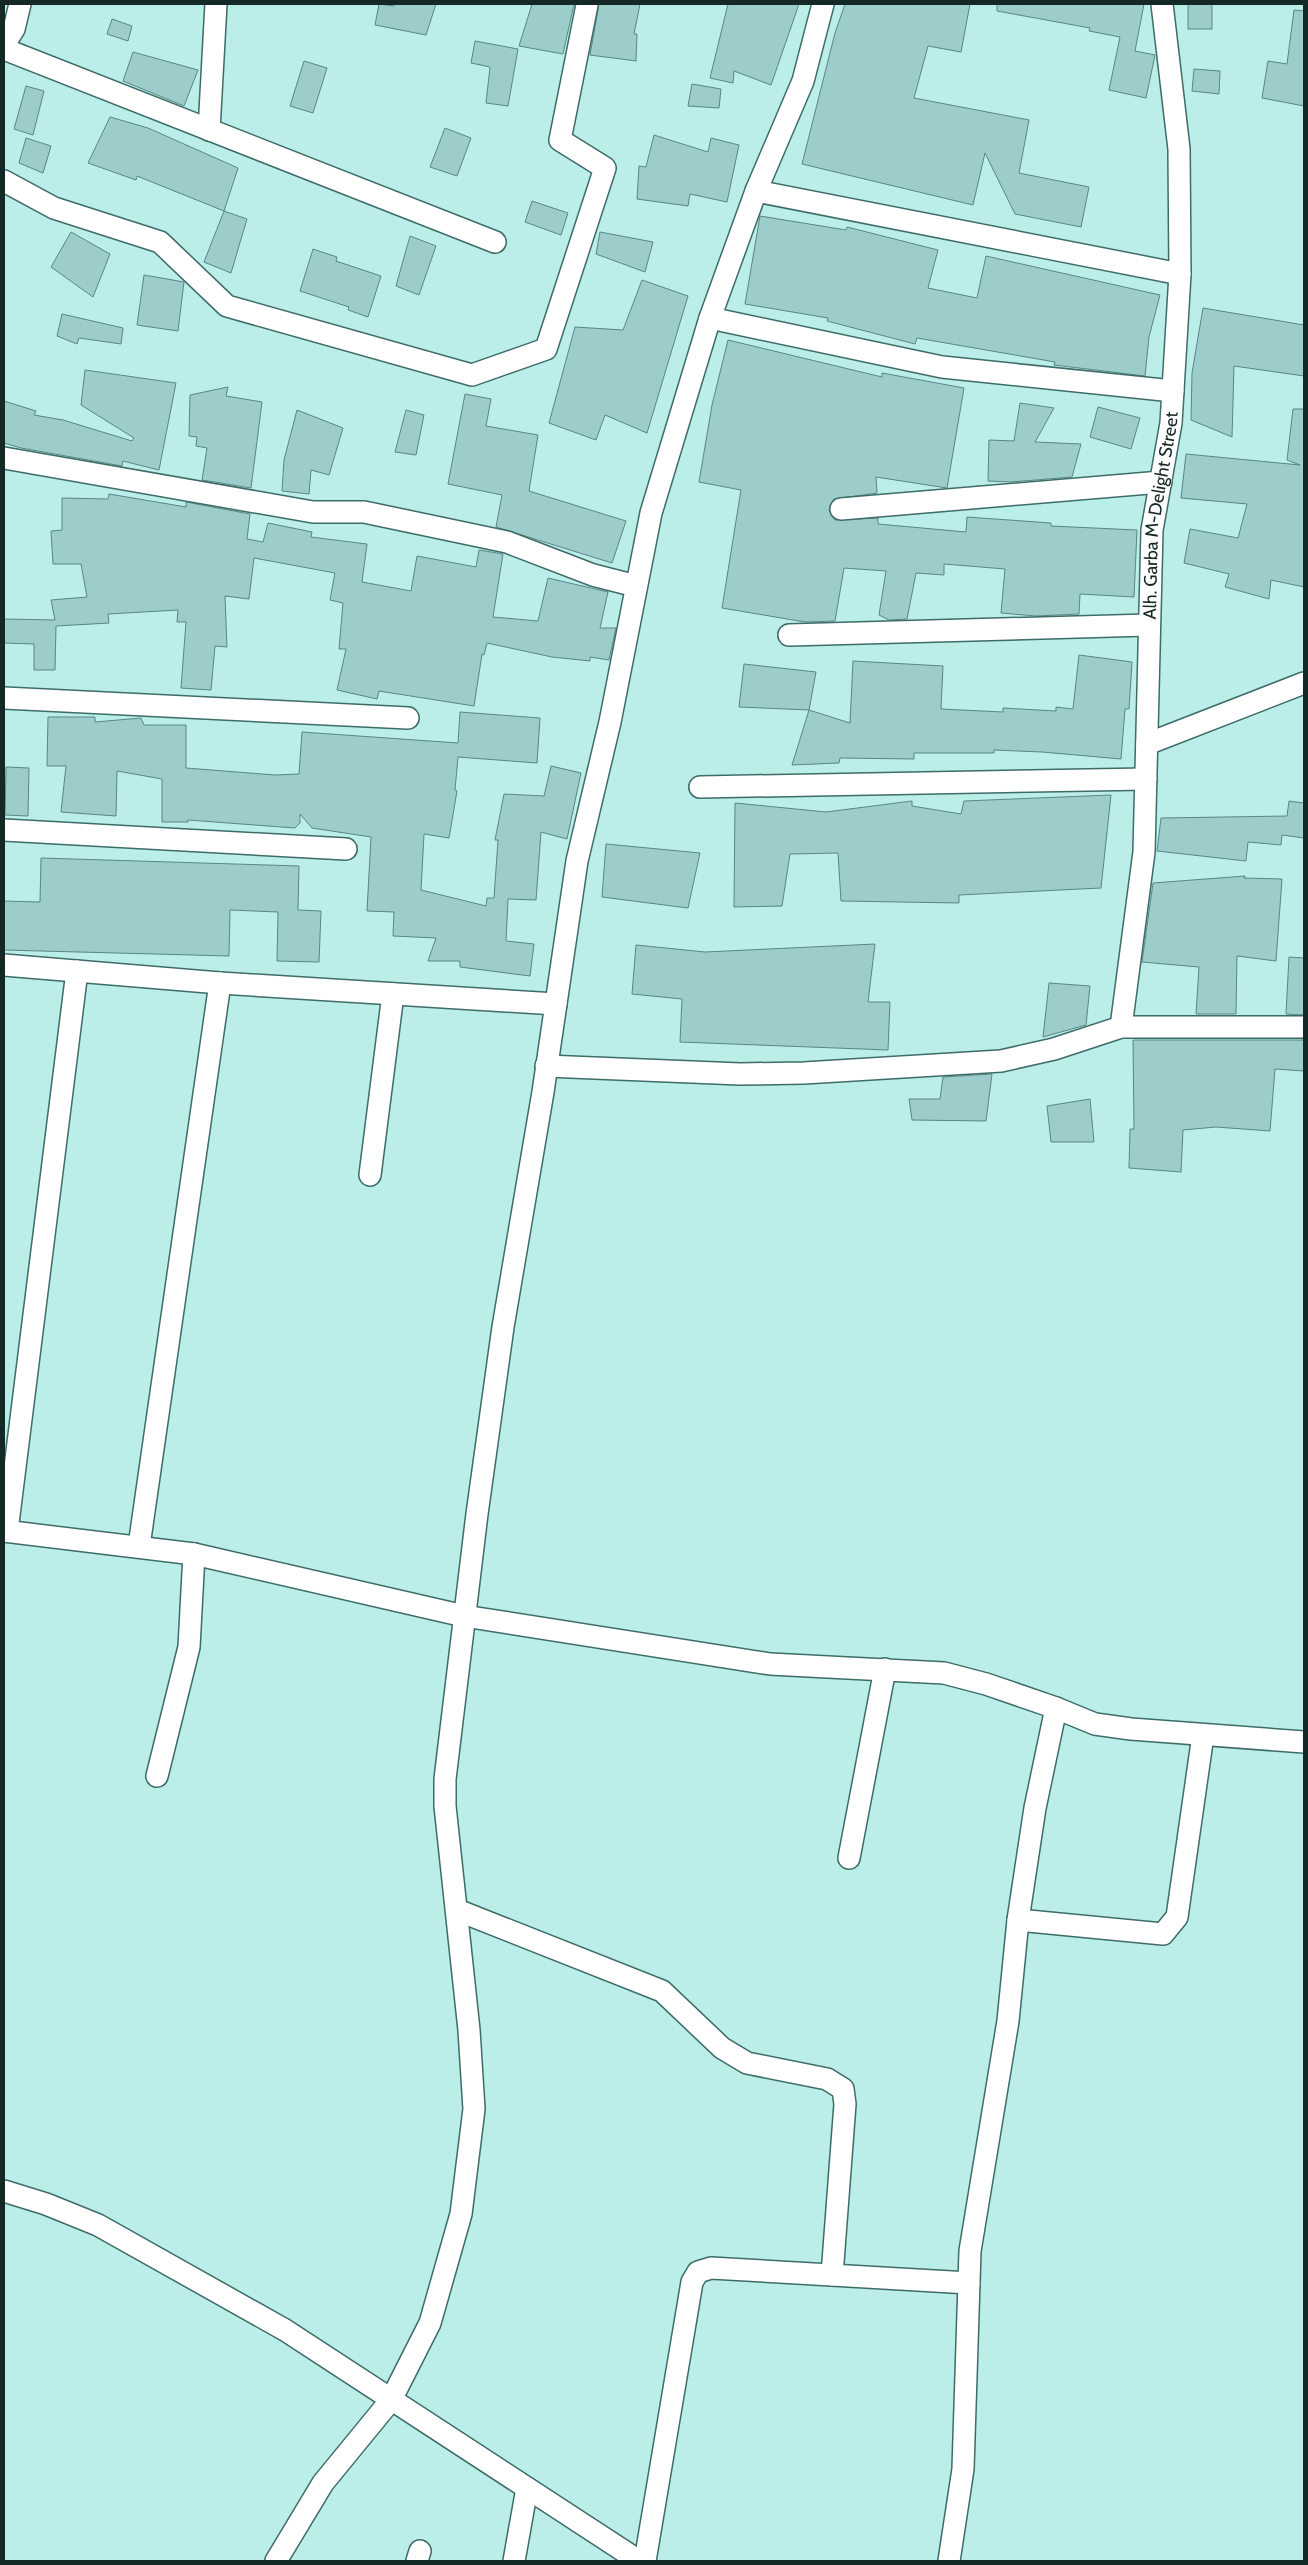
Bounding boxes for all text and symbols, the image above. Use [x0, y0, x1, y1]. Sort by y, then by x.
street label: Alh. Garba M-Delight Street [1139, 411, 1183, 620]

